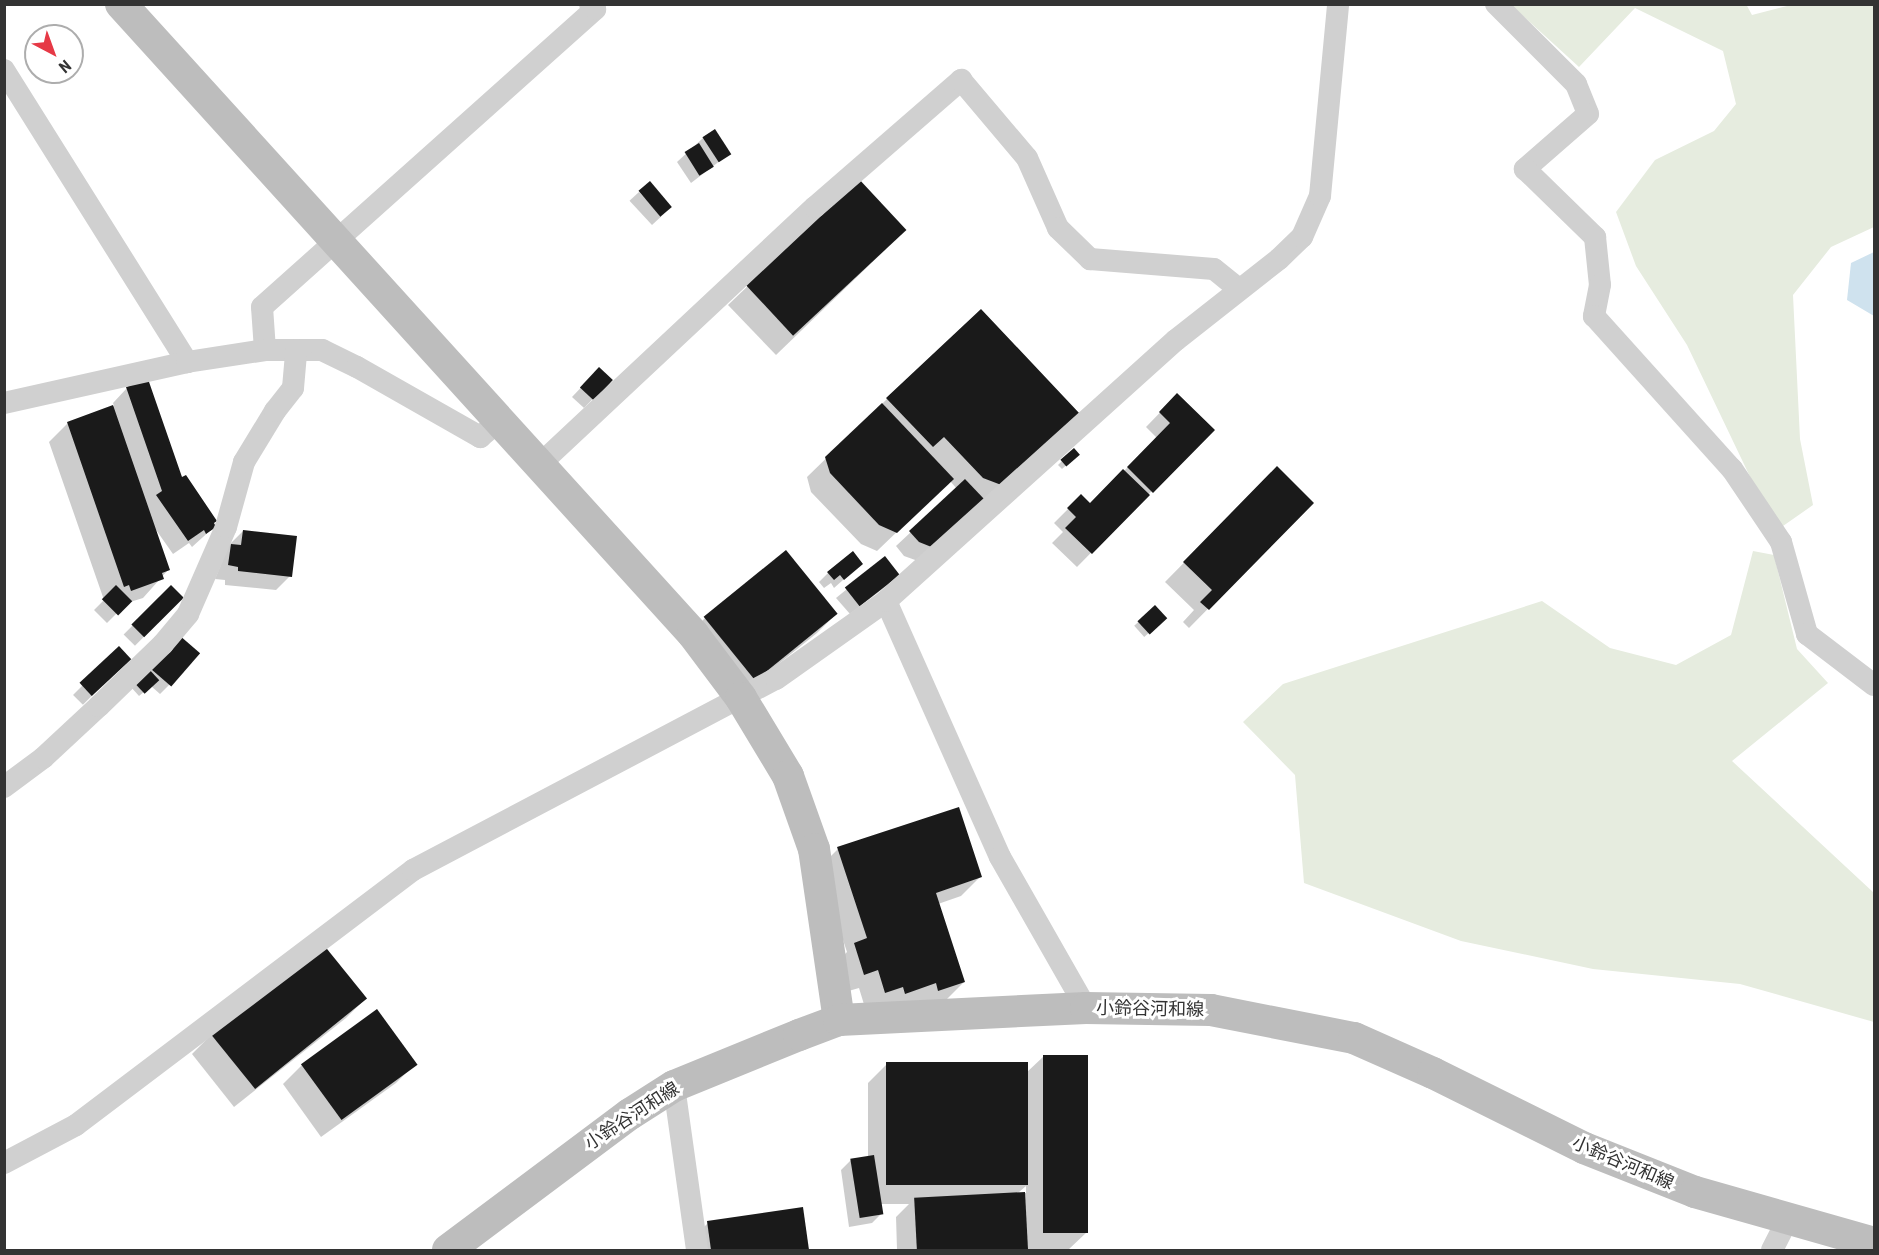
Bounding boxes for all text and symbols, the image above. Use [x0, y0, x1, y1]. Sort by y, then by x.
north arrow [24, 24, 84, 84]
text: N [55, 56, 75, 77]
street label: 小鈴谷河和線 [1096, 997, 1204, 1021]
street label: 小鈴谷河和線 [581, 1078, 683, 1154]
street label: 小鈴谷河和線 [1569, 1132, 1677, 1194]

